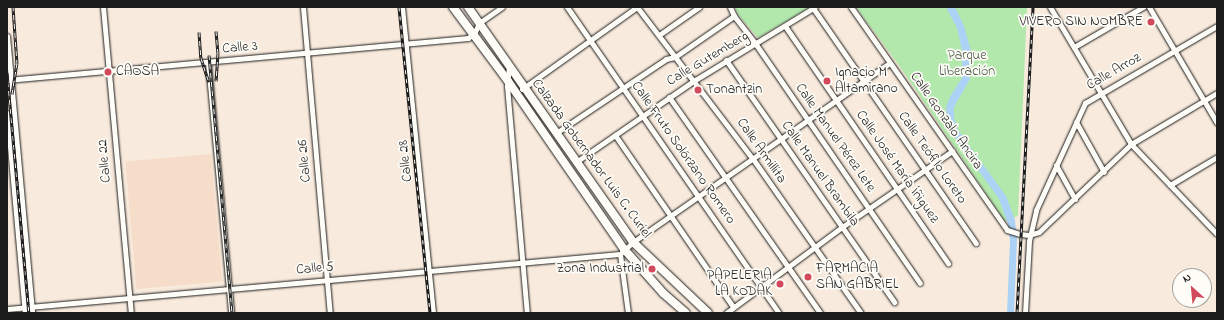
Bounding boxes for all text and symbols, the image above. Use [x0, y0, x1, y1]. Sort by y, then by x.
place label: VIVERO SIN NOMBRE [1019, 14, 1143, 30]
marker: VIVERO SIN NOMBRE [1146, 17, 1156, 27]
street label: Calle Gutemberg [664, 28, 752, 90]
street label: Calle 3 [222, 38, 258, 58]
park label: Parque Liberación [939, 48, 995, 80]
street label: Calle Arroz [1084, 50, 1144, 94]
place label: CAOSA [116, 64, 159, 80]
place label: Ignacio M Altamirano [835, 65, 898, 98]
marker: CAOSA [103, 67, 113, 77]
street label: Calle Gonzalo Ancira [906, 69, 986, 173]
street label: Calzada Gobernador Luis C. Curiel [528, 76, 654, 242]
marker: Ignacio M Altamirano [822, 76, 832, 86]
street label: Calle Fruto Solórzano Romero [627, 78, 739, 228]
street label: Calle Manuel Pérez Lete [791, 80, 879, 196]
place label: Tonantzin [706, 82, 762, 98]
marker: Tonantzin [693, 85, 703, 95]
street label: Calle José María Íñiguez [852, 107, 942, 227]
street label: Calle Teófilo Loreto [894, 109, 970, 207]
street label: Calle Armillita [732, 115, 790, 187]
street label: Calle Manuel Brambila [777, 118, 863, 230]
street label: Calle 22 [95, 139, 115, 183]
street label: Calle 26 [295, 139, 315, 183]
street label: Calle 28 [395, 139, 417, 183]
street label: Calle 5 [295, 259, 335, 279]
place label: Zona Industrial [556, 261, 644, 277]
place label: FARMACIA SAN GABRIEL [816, 261, 898, 294]
marker: Zona Industrial [647, 264, 657, 274]
place label: PAPELERIA LA KODAK [707, 268, 772, 300]
north arrow [1172, 268, 1212, 308]
text: N [1180, 269, 1194, 287]
marker: FARMACIA SAN GABRIEL [803, 272, 813, 282]
marker: PAPELERIA LA KODAK [775, 279, 785, 289]

